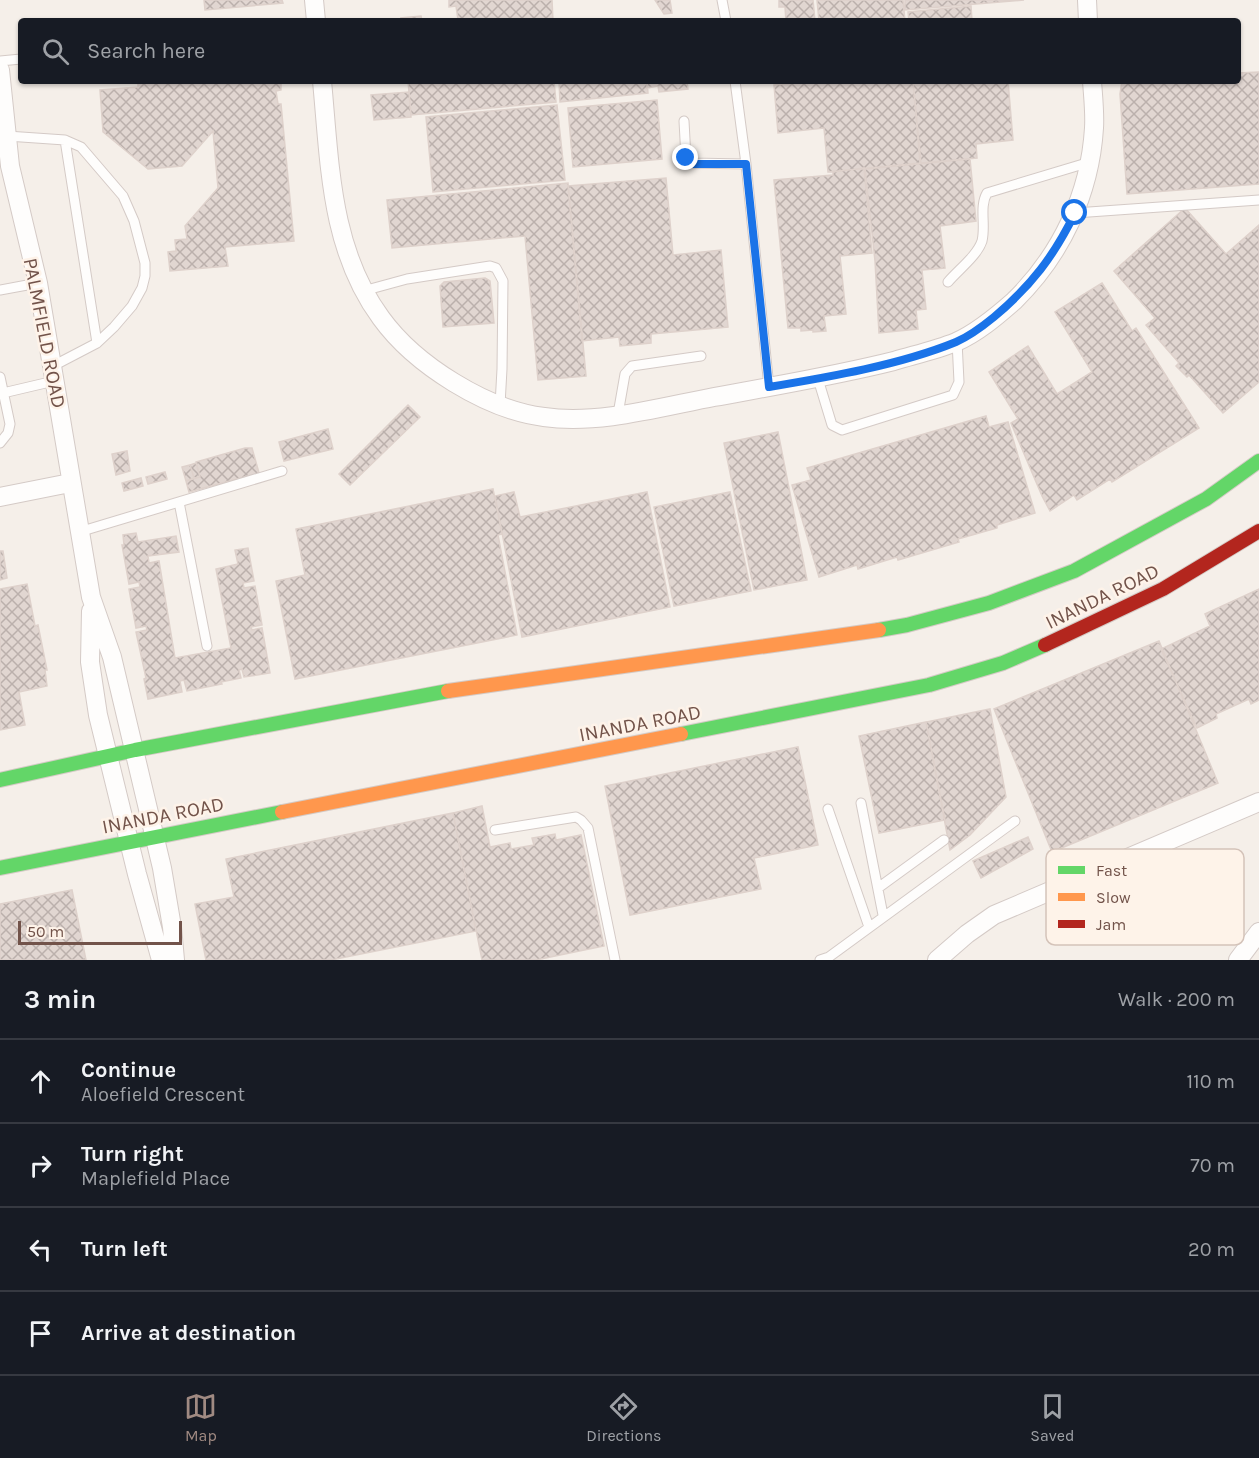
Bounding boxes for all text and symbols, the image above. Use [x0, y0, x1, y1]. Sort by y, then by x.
search box [18, 18, 1241, 84]
icon: search [39, 35, 72, 68]
text: Search here [87, 38, 205, 64]
route end [672, 144, 698, 170]
route start [1061, 199, 1087, 225]
street label: PALMFIELD ROAD [19, 256, 70, 410]
street label: INANDA ROAD [1042, 559, 1163, 634]
street label: INANDA ROAD [577, 700, 703, 747]
street label: INANDA ROAD [100, 792, 226, 839]
legend [1046, 849, 1244, 945]
text: Fast [1096, 861, 1127, 880]
text: Slow [1096, 888, 1131, 907]
text: Jam [1096, 915, 1126, 934]
scale bar [18, 918, 182, 946]
text: 50 m [27, 922, 64, 941]
text: 3 min [24, 984, 96, 1015]
text: Walk · 200 m [1118, 988, 1235, 1011]
text: Continue [81, 1057, 176, 1083]
icon: ahead [24, 1065, 57, 1098]
text: 110 m [1186, 1070, 1235, 1093]
text: Aloefield Crescent [81, 1083, 245, 1106]
text: Turn right [81, 1141, 184, 1167]
icon: right [24, 1149, 57, 1182]
text: 70 m [1190, 1154, 1235, 1177]
text: Maplefield Place [81, 1167, 230, 1190]
icon: left [24, 1233, 57, 1266]
text: Turn left [81, 1236, 168, 1262]
text: 20 m [1188, 1238, 1235, 1261]
icon: arrive [24, 1317, 57, 1350]
text: Arrive at destination [81, 1320, 296, 1346]
tab: Map [184, 1390, 217, 1445]
tab: Directions [586, 1390, 661, 1445]
tab: Saved [1030, 1390, 1075, 1445]

